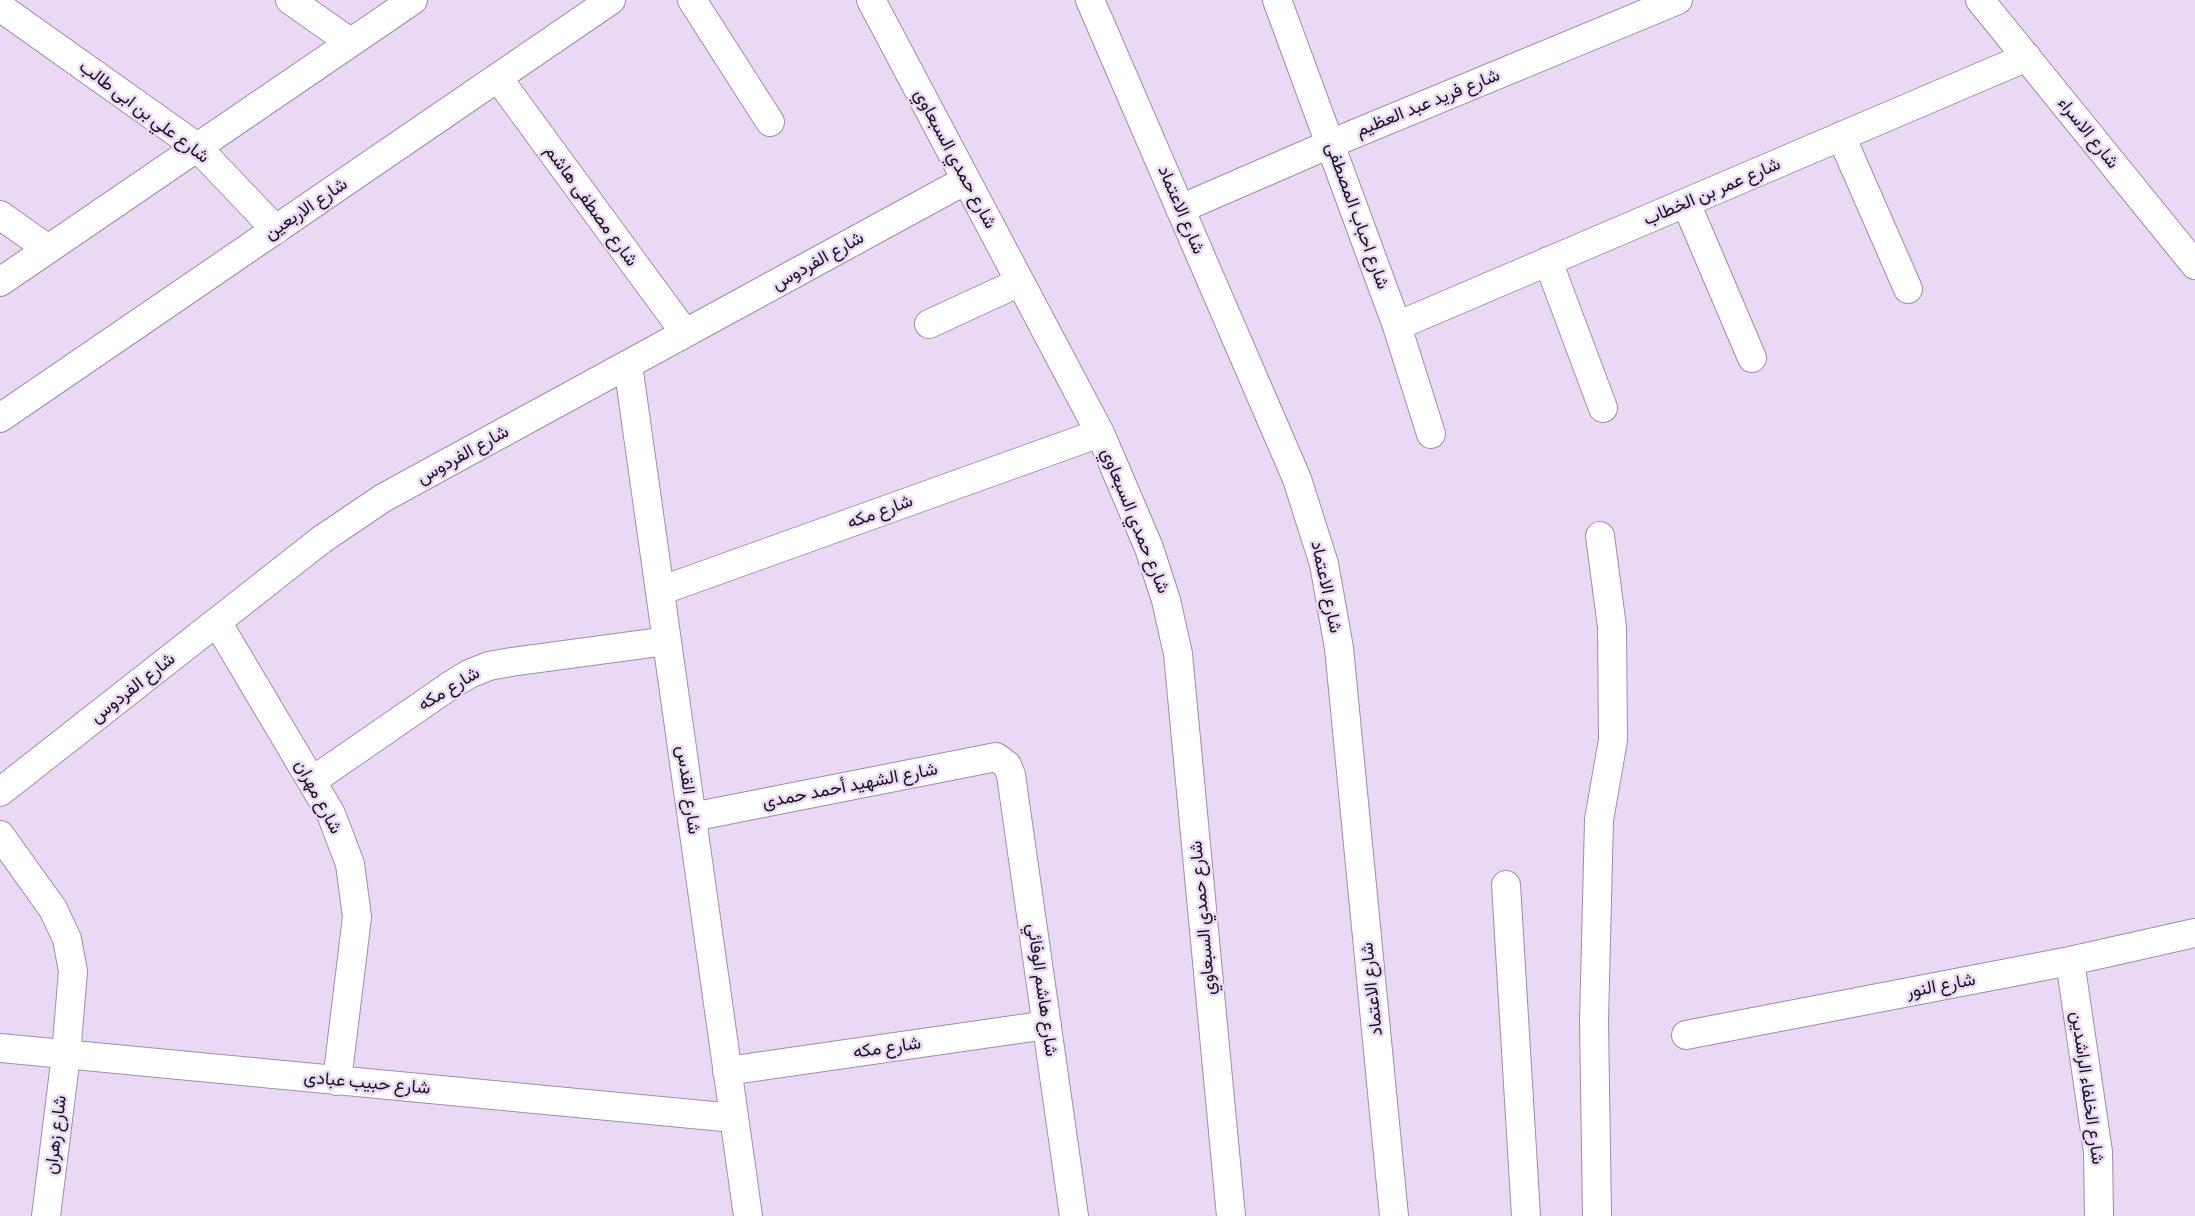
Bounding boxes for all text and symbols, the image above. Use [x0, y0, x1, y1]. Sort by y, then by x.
street label: شارع علي بن ابى طالب [75, 56, 213, 168]
street label: شارع فريد عبد العظيم [1353, 64, 1503, 142]
street label: شارع حمدي السبعاوي [909, 86, 1001, 232]
street label: شارع الاسراء [2053, 93, 2123, 173]
street label: شارع احباب المصطفى [1320, 140, 1394, 292]
street label: شارع مصطفى هاشم [540, 141, 642, 271]
street label: شارع عمر بن الخطاب [1640, 153, 1784, 231]
street label: شارع الاعتماد [1153, 163, 1209, 257]
street label: شارع الاربعين [260, 173, 352, 245]
street label: شارع الفردوس [768, 227, 868, 295]
street label: شارع الفردوس [413, 421, 513, 489]
street label: شارع حمدي السبعاوي [1096, 445, 1174, 597]
street label: شارع مكه [844, 490, 916, 534]
street label: شارع الاعتماد [1306, 539, 1346, 635]
street label: شارع الفردوس [86, 648, 180, 728]
street label: شارع مكه [414, 662, 484, 716]
street label: شارع القدس [671, 744, 705, 836]
street label: شارع مهران [290, 756, 346, 838]
street label: شارع الشهيد أحمد حمدى [761, 758, 939, 814]
street label: شارع حمدي السبعاوي [1185, 840, 1221, 996]
street label: شارع هاشم الوفائي [1022, 922, 1062, 1058]
street label: شارع الاعتماد [1356, 941, 1388, 1037]
street label: شارع النور [1905, 969, 1977, 1003]
street label: شارع الخلفاء الراشدين [2066, 1010, 2108, 1166]
street label: شارع مكه [852, 1033, 922, 1063]
street label: شارع حبيب عبادى [303, 1067, 431, 1099]
street label: شارع زهران [40, 1094, 72, 1176]

